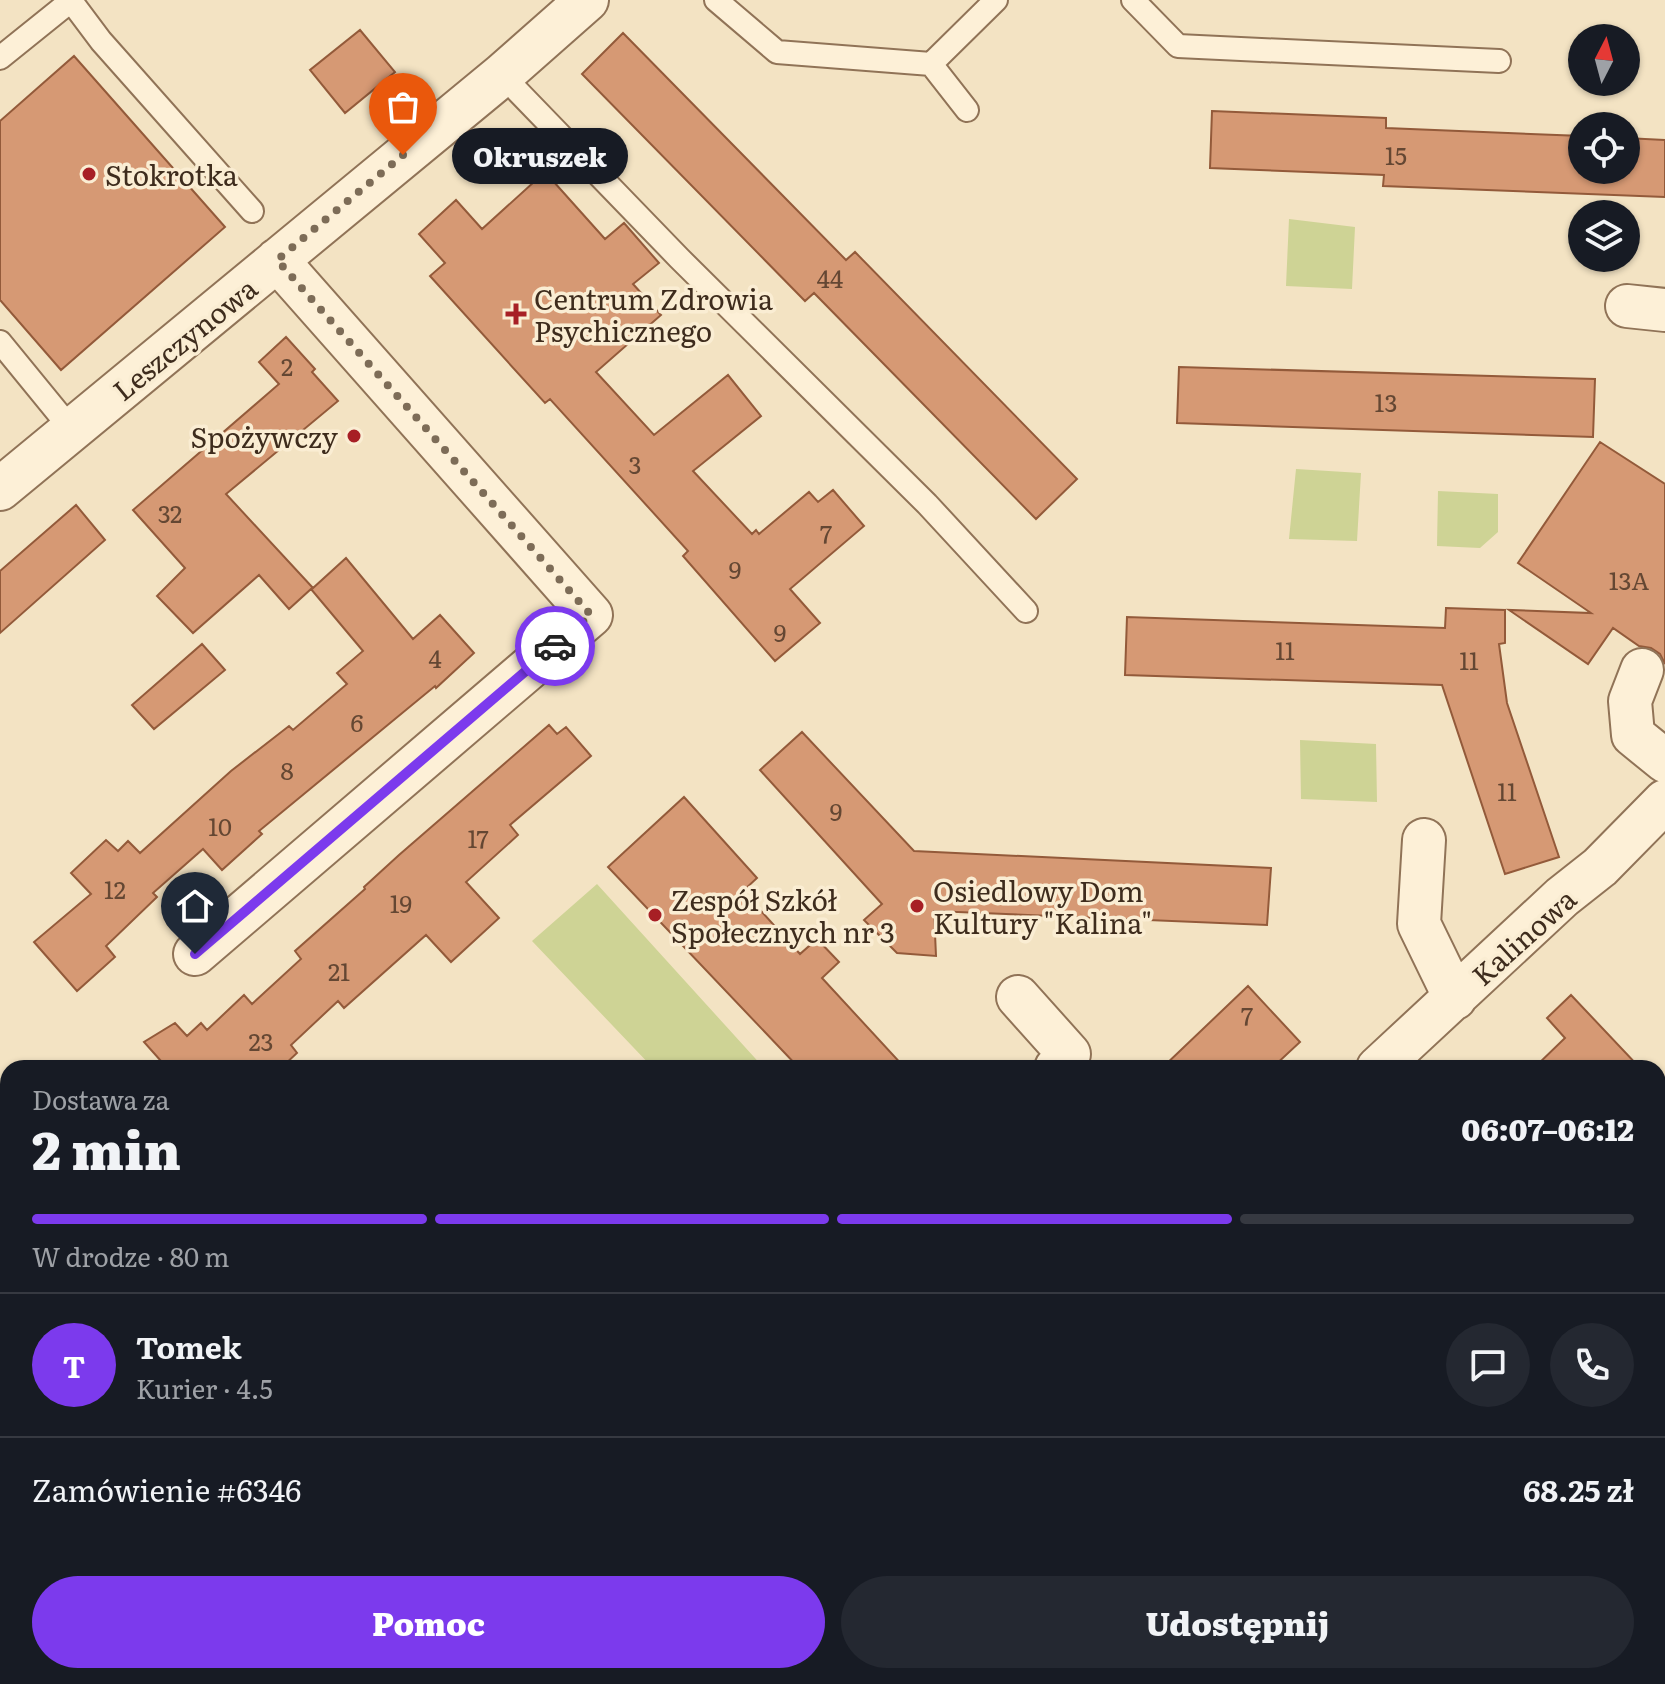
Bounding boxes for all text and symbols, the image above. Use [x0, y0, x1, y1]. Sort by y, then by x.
north arrow [1568, 24, 1640, 96]
map controls [1568, 24, 1640, 272]
pin [369, 73, 437, 155]
icon: bag [381, 85, 425, 129]
button: locate [1568, 112, 1640, 184]
callout: Okruszek [451, 127, 627, 183]
text: Okruszek [473, 136, 607, 175]
house number: 15 [1385, 137, 1407, 172]
place label: Stokrotka [105, 153, 238, 195]
marker: Stokrotka [80, 165, 98, 183]
button: layers [1568, 200, 1640, 272]
house number: 44 [817, 260, 843, 295]
street label: Leszczynowa [103, 267, 265, 409]
place label: Centrum Zdrowia Psychicznego [534, 277, 773, 351]
marker: Centrum Zdrowia Psychicznego [505, 303, 527, 325]
house number: 2 [281, 348, 293, 383]
house number: 13 [1375, 384, 1397, 419]
place label: Spożywczy [191, 415, 339, 457]
marker: Spożywczy [345, 427, 363, 445]
house number: 3 [628, 446, 642, 481]
house number: 32 [158, 495, 182, 530]
house number: 7 [820, 515, 832, 550]
house number: 9 [729, 551, 741, 586]
house number: 13A [1609, 562, 1650, 597]
courier [515, 606, 595, 686]
house number: 9 [774, 614, 786, 649]
icon: car [533, 624, 577, 668]
house number: 11 [1275, 632, 1295, 667]
house number: 4 [428, 640, 442, 675]
house number: 11 [1459, 642, 1479, 677]
house number: 6 [351, 704, 364, 739]
house number: 8 [280, 752, 294, 787]
house number: 11 [1497, 773, 1517, 808]
house number: 9 [830, 793, 842, 828]
house number: 10 [208, 808, 232, 843]
house number: 17 [467, 820, 489, 855]
place label: Osiedlowy Dom Kultury "Kalina" [933, 869, 1152, 943]
house number: 12 [104, 871, 126, 906]
pin [161, 872, 229, 954]
place label: Zespół Szkół Społecznych nr 3 [671, 878, 895, 952]
street label: Kalinowa [1461, 878, 1585, 994]
icon: home [173, 884, 217, 928]
house number: 19 [390, 885, 412, 920]
marker: Osiedlowy Dom Kultury "Kalina" [908, 897, 926, 915]
marker: Zespół Szkół Społecznych nr 3 [646, 906, 664, 924]
house number: 21 [328, 953, 350, 988]
house number: 7 [1241, 997, 1253, 1032]
house number: 23 [248, 1023, 274, 1058]
text: Dostawa za [32, 1079, 170, 1118]
text: 06:07–06:12 [1461, 1106, 1634, 1150]
text: 2 min [32, 1109, 181, 1186]
text: W drodze · 80 m [32, 1236, 230, 1275]
button: chat [1446, 1323, 1530, 1407]
button: phone [1550, 1323, 1634, 1407]
text: Tomek [136, 1324, 242, 1368]
text: T [63, 1343, 85, 1387]
text: Kurier · 4.5 [136, 1368, 273, 1407]
text: Zamówienie #6346 [32, 1467, 301, 1511]
text: 68.25 zł [1523, 1467, 1634, 1511]
button: Pomoc [32, 1576, 825, 1668]
button: Udostępnij [841, 1576, 1634, 1668]

